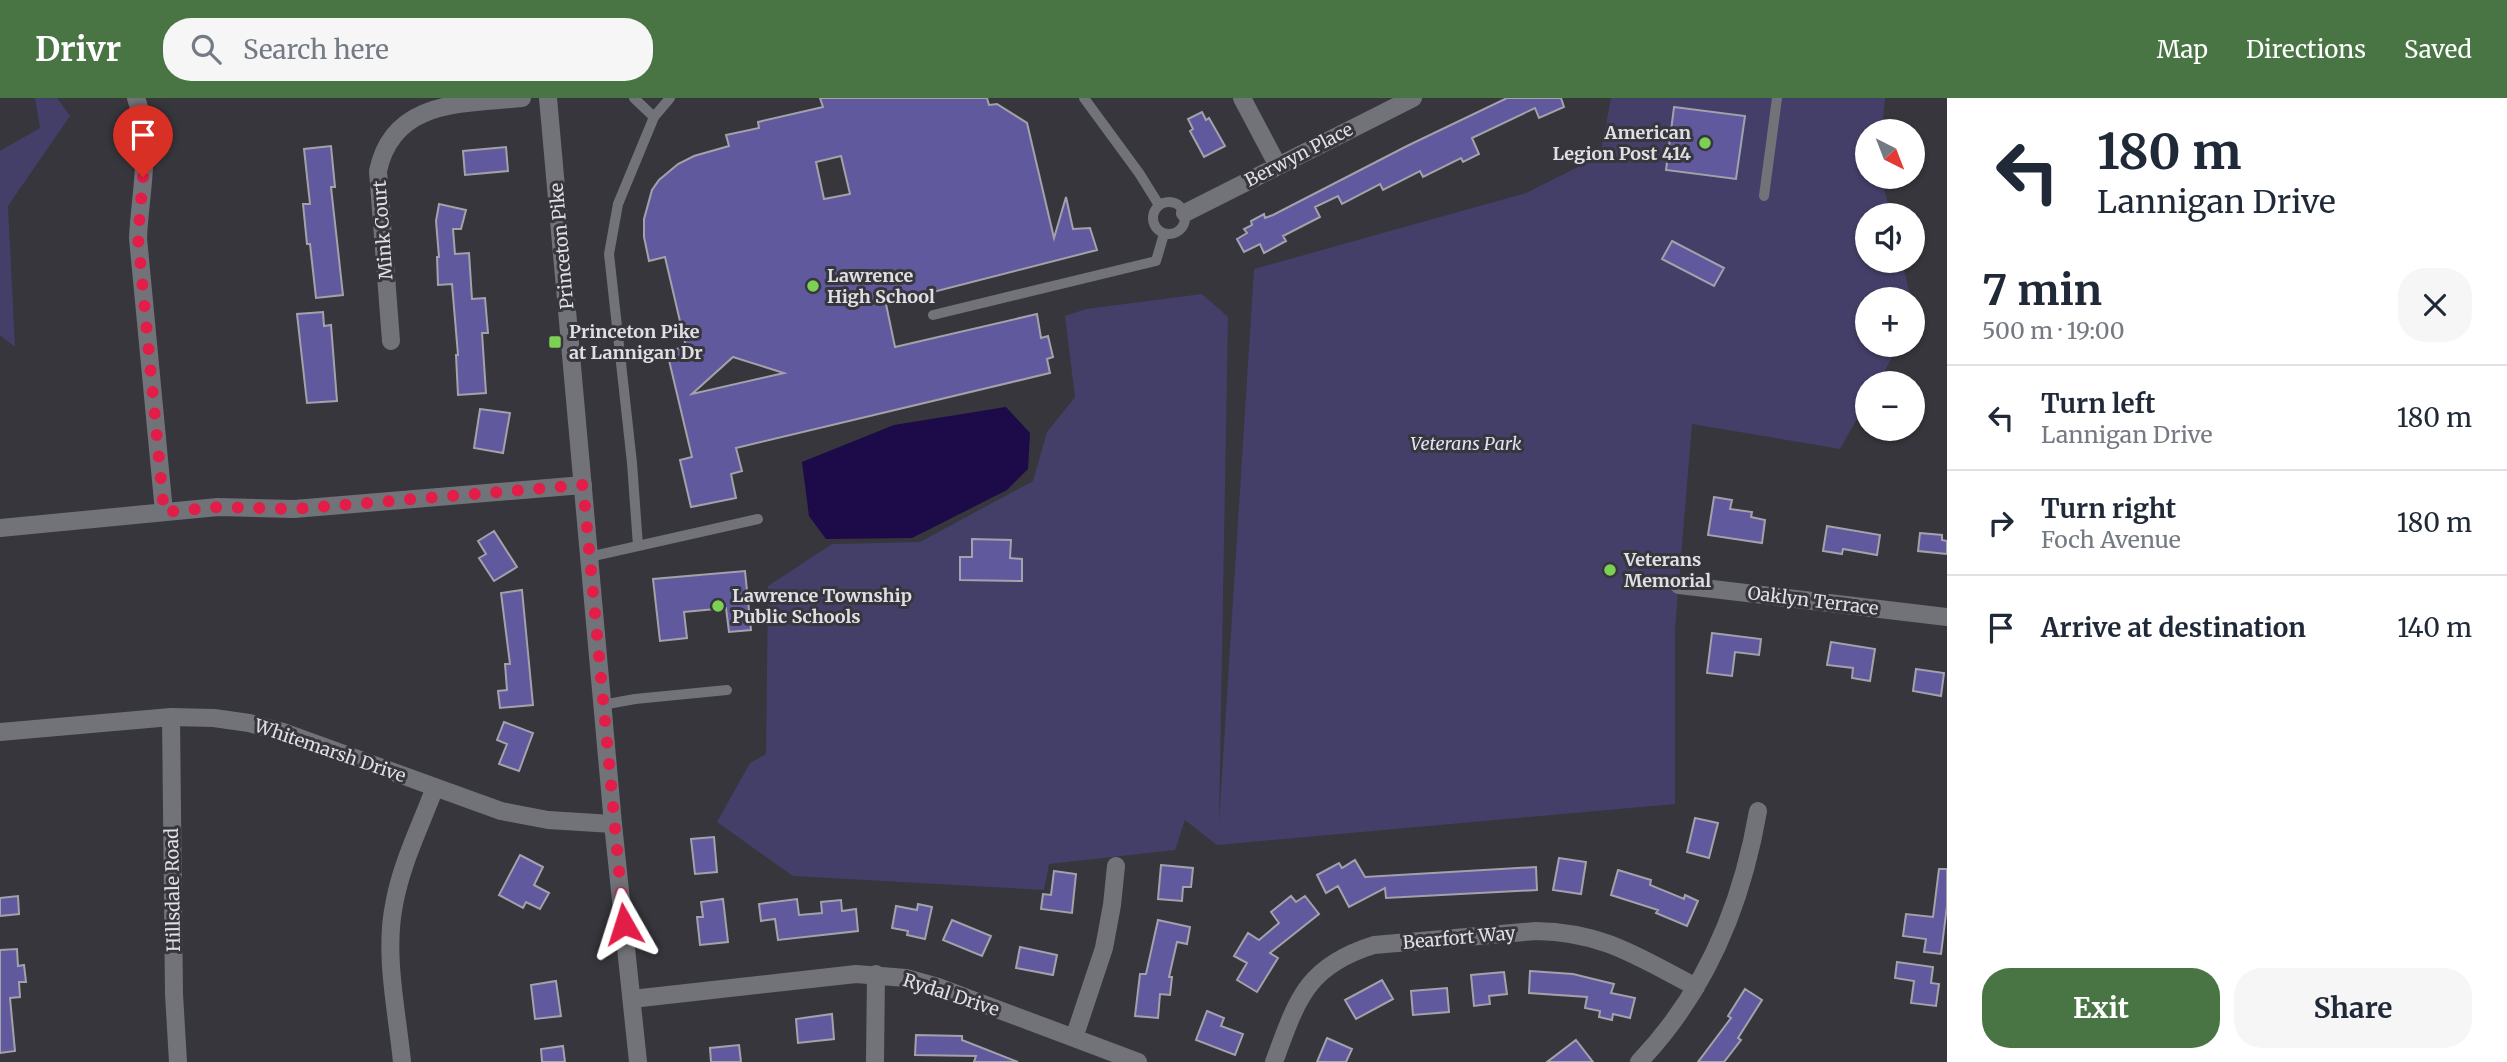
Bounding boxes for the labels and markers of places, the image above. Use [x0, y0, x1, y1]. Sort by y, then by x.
pin [113, 105, 173, 177]
place label: American Legion Post 414 [1553, 121, 1692, 165]
marker: American Legion Post 414 [1697, 135, 1713, 151]
place label: Lawrence High School [827, 264, 935, 308]
marker: Lawrence High School [805, 278, 821, 294]
place label: Princeton Pike at Lannigan Dr [569, 320, 703, 364]
marker: Princeton Pike at Lannigan Dr [547, 334, 563, 350]
place label: Veterans Memorial [1623, 548, 1711, 592]
marker: Veterans Memorial [1602, 562, 1618, 578]
place label: Lawrence Township Public Schools [732, 584, 912, 628]
marker: Lawrence Township Public Schools [710, 598, 726, 614]

